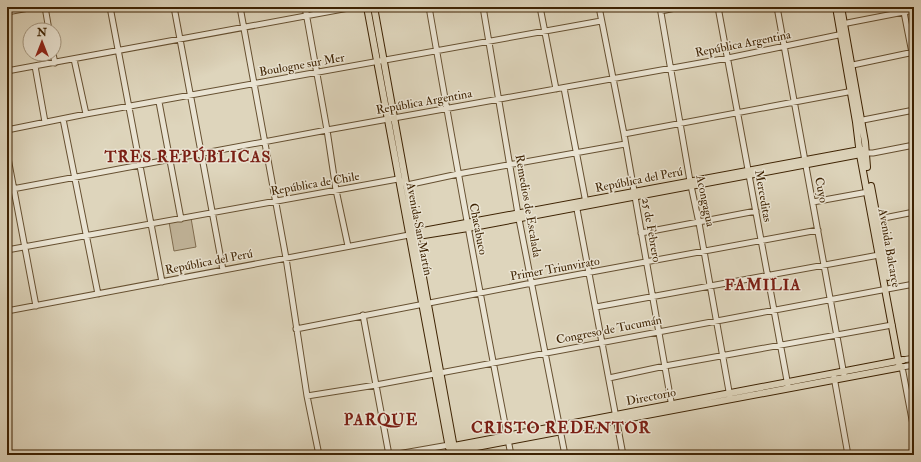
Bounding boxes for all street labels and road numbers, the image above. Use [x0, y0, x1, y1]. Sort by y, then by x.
street label: República Argentina [694, 27, 793, 61]
street label: Boulogne sur Mer [258, 50, 346, 80]
street label: República Argentina [375, 86, 474, 118]
street label: Remedios de Escalada [512, 153, 545, 260]
street label: República del Perú [594, 164, 684, 196]
street label: República de Chile [269, 169, 361, 199]
street label: Merceditas [751, 169, 775, 223]
street label: Acongagua [692, 173, 718, 229]
street label: Cuyo [811, 176, 831, 204]
street label: Avenida San Martín [402, 180, 435, 277]
street label: 25 de Febrero [638, 197, 664, 264]
street label: Chacabuco [466, 202, 490, 256]
street label: Avenida Balcarce [874, 206, 903, 289]
street label: República del Perú [164, 246, 254, 278]
street label: Primer Triunvirato [509, 254, 601, 284]
street label: Congreso de Tucumán [555, 312, 663, 348]
street label: Directorio [625, 385, 677, 409]

